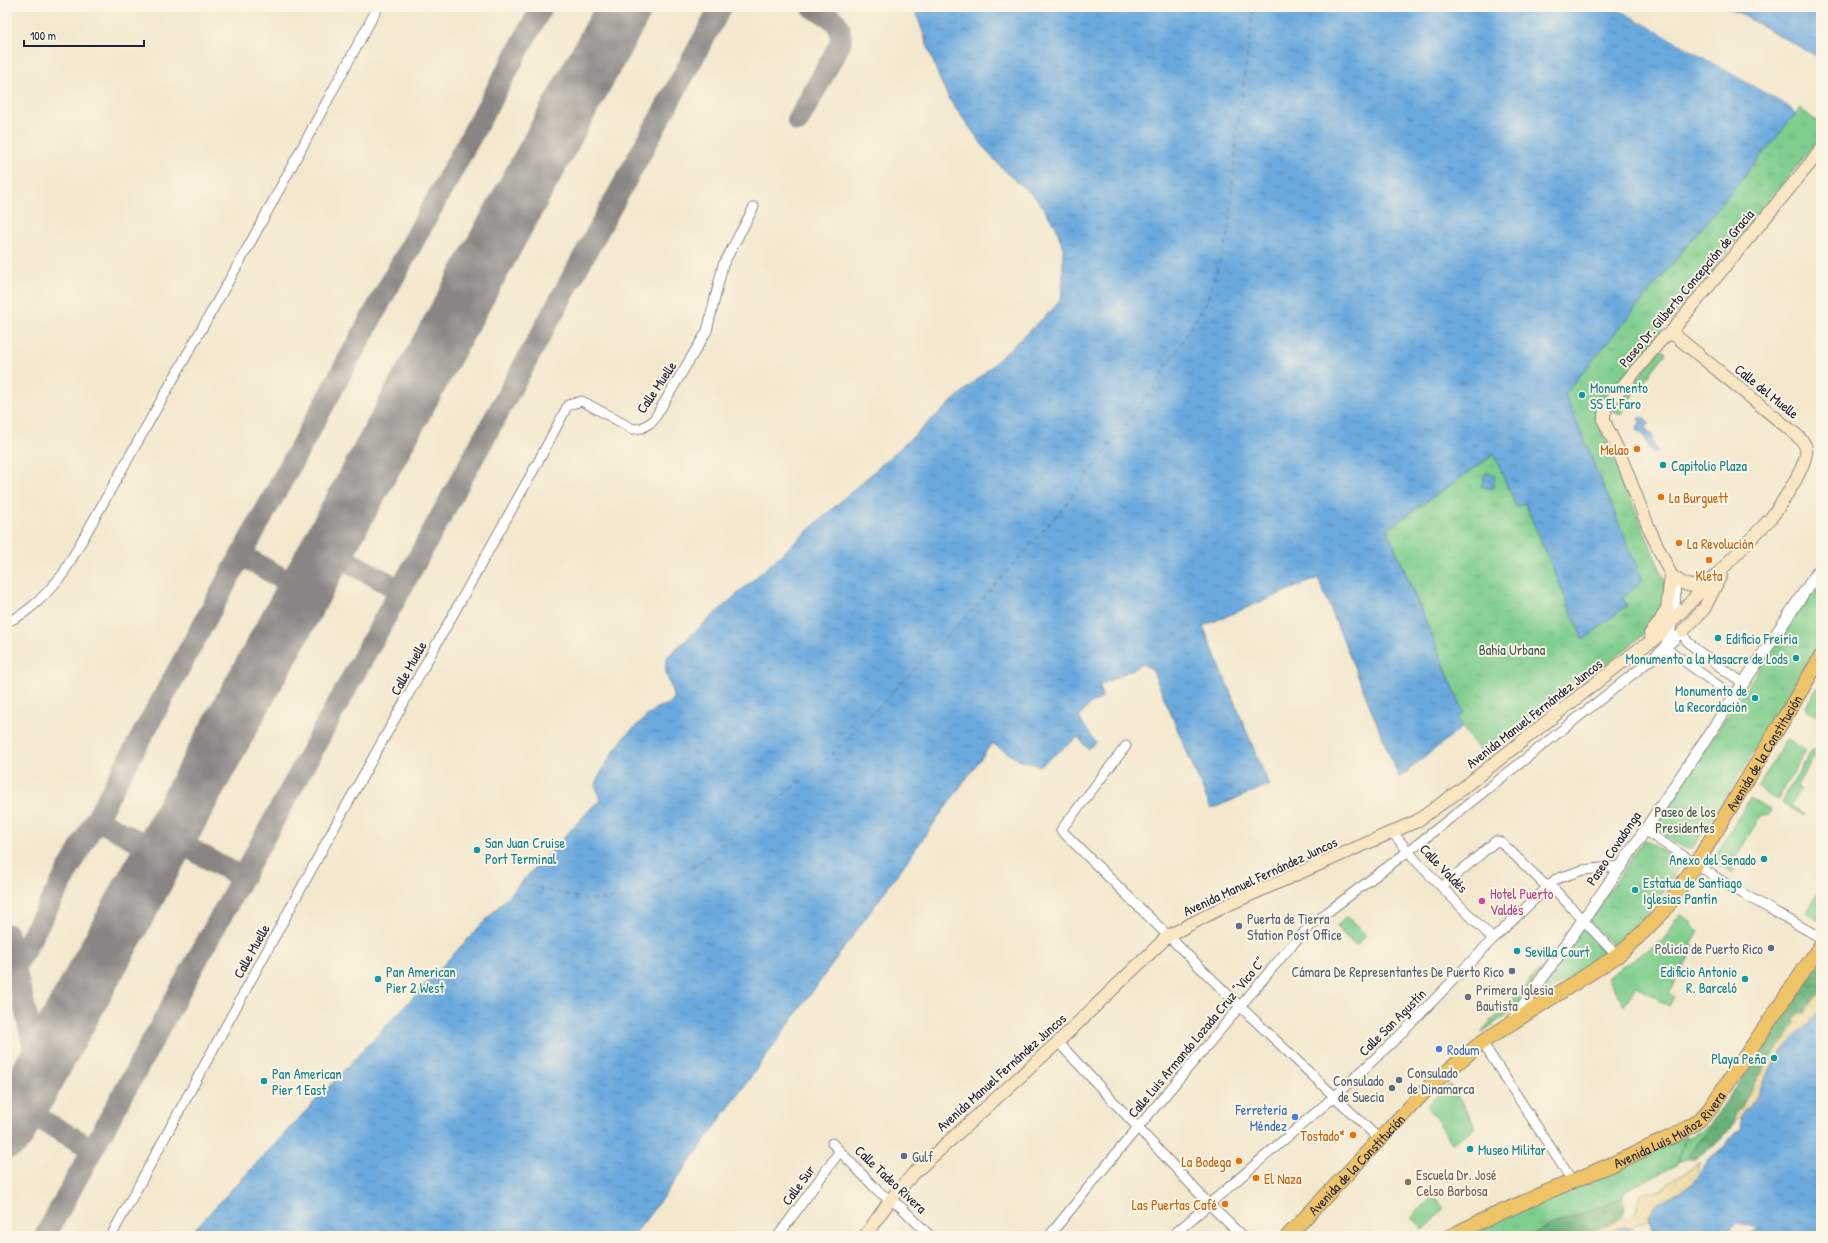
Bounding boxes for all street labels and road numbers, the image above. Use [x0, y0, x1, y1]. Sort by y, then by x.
street label: Paseo Dr. Gilberto Concepción de Gracia [1614, 205, 1759, 372]
street label: Calle Muelle [632, 357, 681, 417]
street label: Calle del Muelle [1731, 359, 1803, 423]
street label: Calle Muelle [385, 637, 431, 698]
street label: Avenida Manuel Fernández Juncos [1462, 654, 1606, 772]
street label: Avenida de la Constitución [1721, 691, 1806, 814]
street label: Paseo Covadonga [1581, 807, 1646, 889]
street label: Avenida Manuel Fernández Juncos [1180, 832, 1340, 920]
street label: Calle Valdés [1416, 839, 1472, 897]
street label: Calle Muelle [228, 920, 274, 981]
street label: Calle Luis Armando Lozada Cruz "Vico C" [1123, 953, 1269, 1121]
street label: Calle San Agustín [1354, 984, 1430, 1060]
street label: Avenida Manuel Fernández Juncos [932, 1009, 1070, 1135]
street label: Avenida Luis Muñoz Rivera [1610, 1087, 1729, 1172]
street label: Avenida de la Constitución [1304, 1109, 1408, 1219]
street label: Calle Tadeo Rivera [851, 1141, 931, 1217]
street label: Calle Sur [777, 1161, 819, 1209]

